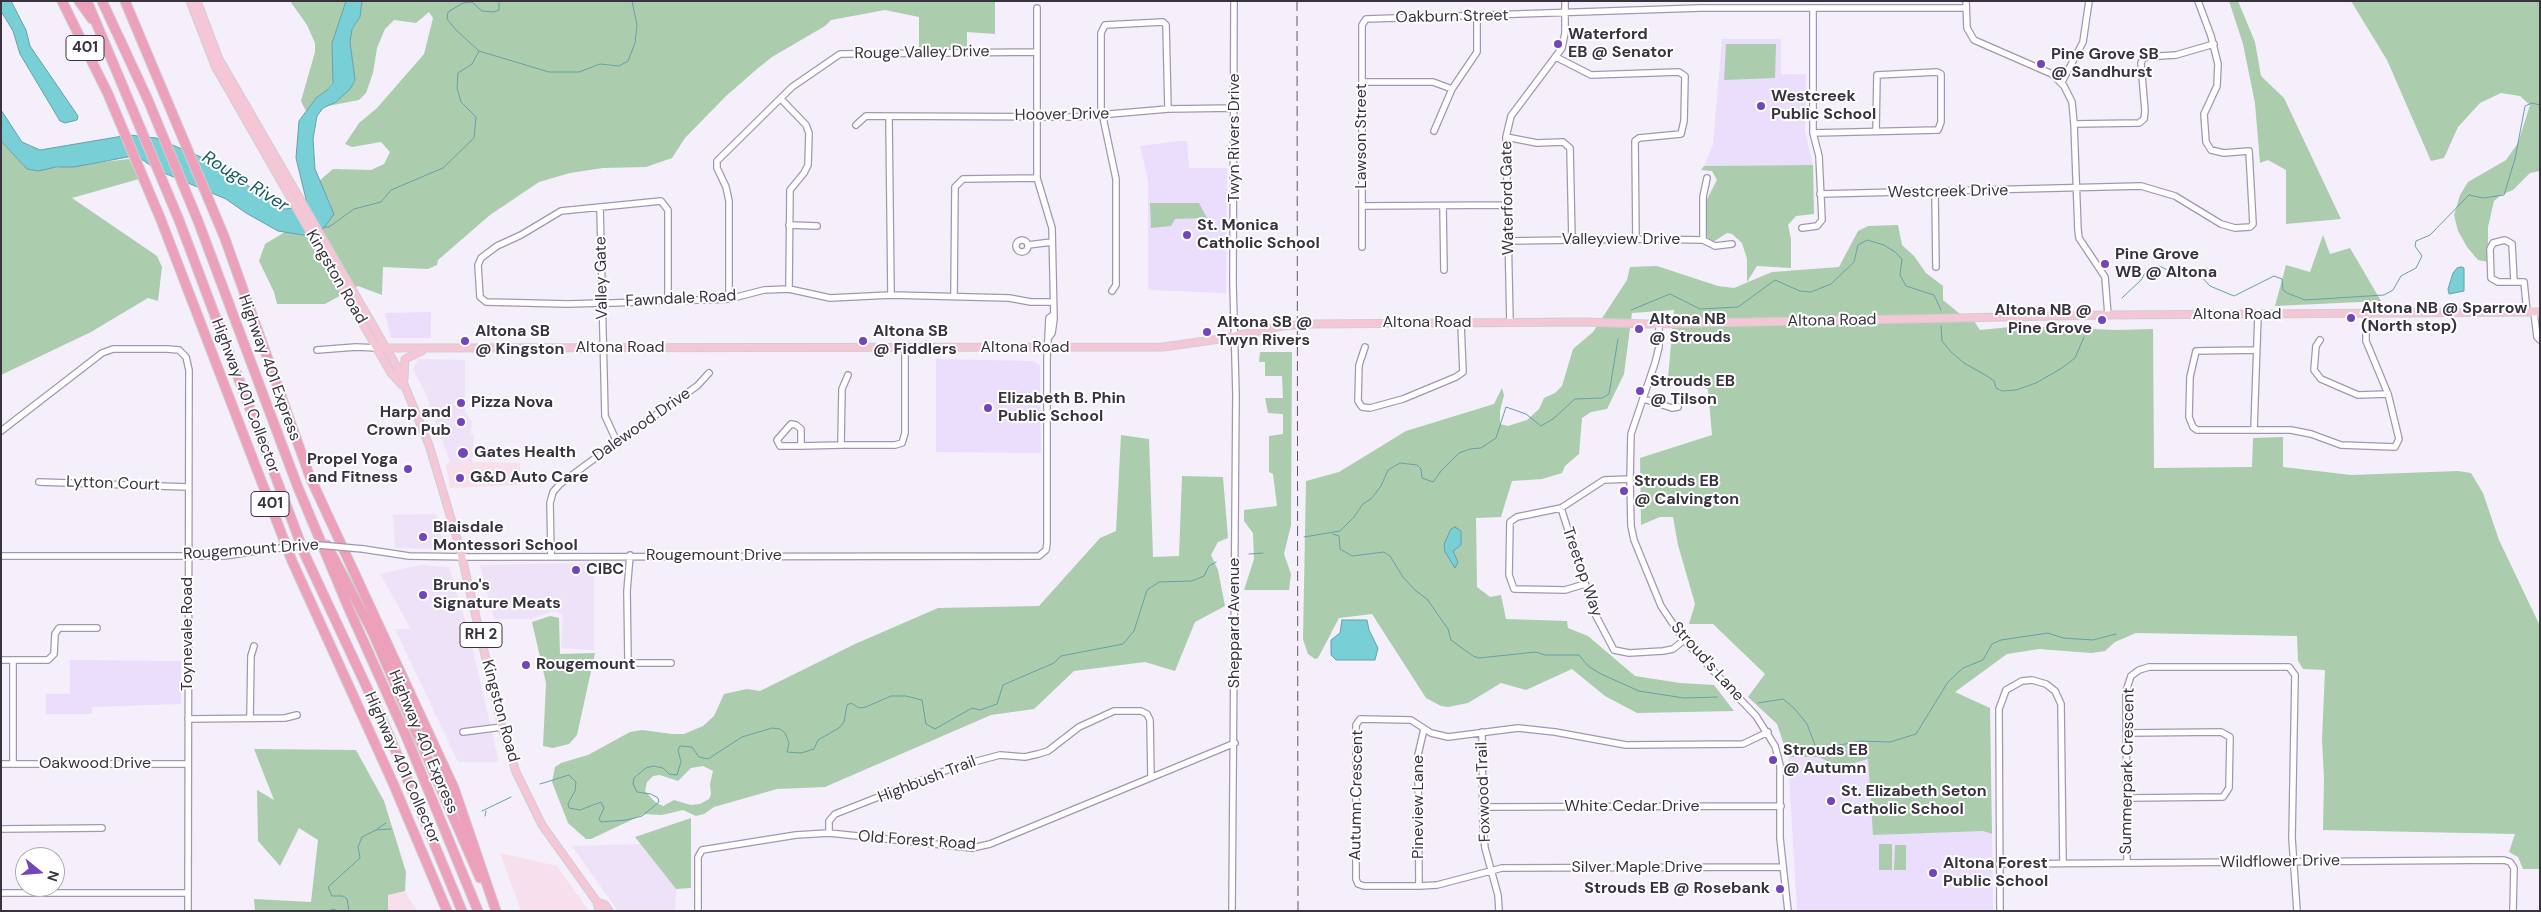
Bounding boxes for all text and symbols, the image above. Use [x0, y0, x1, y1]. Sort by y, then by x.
street label: Oakburn Street [1395, 6, 1509, 28]
place label: Waterford EB @ Senator [1568, 25, 1673, 63]
road number: 401 [66, 36, 104, 60]
marker: Waterford EB @ Senator [1552, 38, 1564, 50]
street label: Rouge Valley Drive [854, 42, 990, 64]
place label: Pine Grove SB @ Sandhurst [2051, 45, 2159, 83]
marker: Pine Grove SB @ Sandhurst [2035, 58, 2047, 70]
street label: Twyn Rivers Drive [1225, 73, 1245, 203]
street label: Lawson Street [1352, 83, 1372, 189]
place label: Westcreek Public School [1771, 87, 1876, 125]
marker: Westcreek Public School [1755, 100, 1767, 112]
street label: Hoover Drive [1015, 105, 1109, 125]
street label: Waterford Gate [1497, 141, 1519, 255]
water label: Rouge River [198, 147, 292, 217]
street label: Westcreek Drive [1888, 181, 2008, 203]
place label: St. Monica Catholic School [1197, 216, 1320, 254]
street label: Kingston Road [301, 227, 371, 327]
marker: St. Monica Catholic School [1181, 229, 1193, 241]
street label: Valleyview Drive [1562, 230, 1680, 250]
street label: Valley Gate [592, 236, 612, 320]
place label: Pine Grove WB @ Altona [2115, 245, 2217, 283]
marker: Pine Grove WB @ Altona [2099, 258, 2111, 270]
street label: Fawndale Road [625, 287, 737, 311]
street label: Highway 401 Express [234, 292, 304, 444]
place label: Altona NB @ Sparrow (North stop) [2361, 299, 2527, 337]
place label: Altona NB @ Pine Grove [1995, 301, 2092, 339]
street label: Altona Road [2192, 305, 2282, 325]
place label: Altona NB @ Strouds [1649, 310, 1731, 348]
street label: Altona Road [1787, 311, 1877, 331]
marker: Altona NB @ Sparrow (North stop) [2345, 312, 2357, 324]
place label: Altona SB @ Twyn Rivers [1217, 313, 1312, 351]
street label: Altona Road [1382, 313, 1472, 333]
marker: Altona NB @ Pine Grove [2096, 314, 2108, 326]
street label: Highway 401 Collector [207, 316, 283, 476]
place label: Altona SB @ Kingston [475, 322, 564, 360]
place label: Altona SB @ Fiddlers [873, 322, 957, 360]
marker: Altona NB @ Strouds [1633, 323, 1645, 335]
marker: Altona SB @ Twyn Rivers [1201, 326, 1213, 338]
marker: Altona SB @ Kingston [459, 335, 471, 347]
marker: Altona SB @ Fiddlers [857, 335, 869, 347]
street label: Altona Road [575, 338, 665, 358]
street label: Altona Road [980, 338, 1070, 358]
place label: Strouds EB @ Tilson [1650, 372, 1735, 410]
street label: Dalewood Drive [589, 384, 695, 466]
marker: Strouds EB @ Tilson [1634, 385, 1646, 397]
place label: Elizabeth B. Phin Public School [998, 389, 1126, 427]
place label: Pizza Nova [471, 393, 553, 413]
marker: Pizza Nova [455, 397, 467, 409]
marker: Elizabeth B. Phin Public School [982, 402, 994, 414]
place label: Harp and Crown Pub [366, 403, 451, 441]
marker: Harp and Crown Pub [455, 416, 467, 428]
place label: Gates Health [474, 443, 576, 463]
marker: Gates Health [456, 446, 470, 460]
place label: Propel Yoga and Fitness [307, 450, 398, 488]
marker: Propel Yoga and Fitness [402, 463, 414, 475]
place label: G&D Auto Care [470, 468, 589, 488]
marker: G&D Auto Care [454, 472, 466, 484]
place label: Strouds EB @ Calvington [1634, 472, 1739, 510]
street label: Lytton Court [66, 473, 160, 495]
marker: Strouds EB @ Calvington [1618, 485, 1630, 497]
road number: 401 [251, 492, 289, 516]
place label: Blaisdale Montessori School [433, 518, 578, 556]
street label: Treetop Way [1558, 525, 1606, 619]
marker: Blaisdale Montessori School [417, 531, 429, 543]
street label: Rougemount Drive [183, 536, 319, 564]
street label: Rougemount Drive [646, 546, 782, 566]
street label: Sheppard Avenue [1225, 558, 1245, 688]
place label: CIBC [586, 560, 624, 580]
marker: CIBC [570, 564, 582, 576]
place label: Bruno's Signature Meats [433, 576, 561, 614]
street label: Toynevale Road [178, 577, 198, 691]
marker: Bruno's Signature Meats [417, 589, 429, 601]
street label: Stroud's Lane [1666, 618, 1748, 706]
road number: RH 2 [460, 622, 502, 648]
place label: Rougemount [536, 655, 636, 675]
street label: Kingston Road [477, 658, 523, 764]
marker: Rougemount [520, 659, 532, 671]
street label: Highway 401 Express [384, 667, 462, 817]
street label: Summerpark Crescent [2117, 687, 2139, 855]
street label: Highway 401 Collector [360, 689, 444, 847]
street label: Autumn Crescent [1346, 730, 1368, 860]
street label: Foxwood Trail [1473, 741, 1495, 843]
place label: Strouds EB @ Autumn [1783, 741, 1868, 779]
street label: Highbush Trail [875, 752, 979, 808]
street label: Oakwood Drive [39, 754, 151, 774]
marker: Strouds EB @ Autumn [1767, 754, 1779, 766]
street label: Pineview Lane [1409, 755, 1429, 859]
place label: St. Elizabeth Seton Catholic School [1841, 782, 1987, 820]
marker: St. Elizabeth Seton Catholic School [1825, 795, 1837, 807]
street label: White Cedar Drive [1564, 797, 1700, 817]
street label: Old Forest Road [857, 827, 977, 855]
north arrow [15, 847, 65, 897]
street label: Wildflower Drive [2220, 851, 2340, 873]
place label: Altona Forest Public School [1943, 854, 2048, 892]
street label: Silver Maple Drive [1572, 858, 1702, 878]
marker: Altona Forest Public School [1927, 867, 1939, 879]
text: N [43, 869, 63, 884]
place label: Strouds EB @ Rosebank [1584, 879, 1770, 899]
marker: Strouds EB @ Rosebank [1774, 883, 1786, 895]

